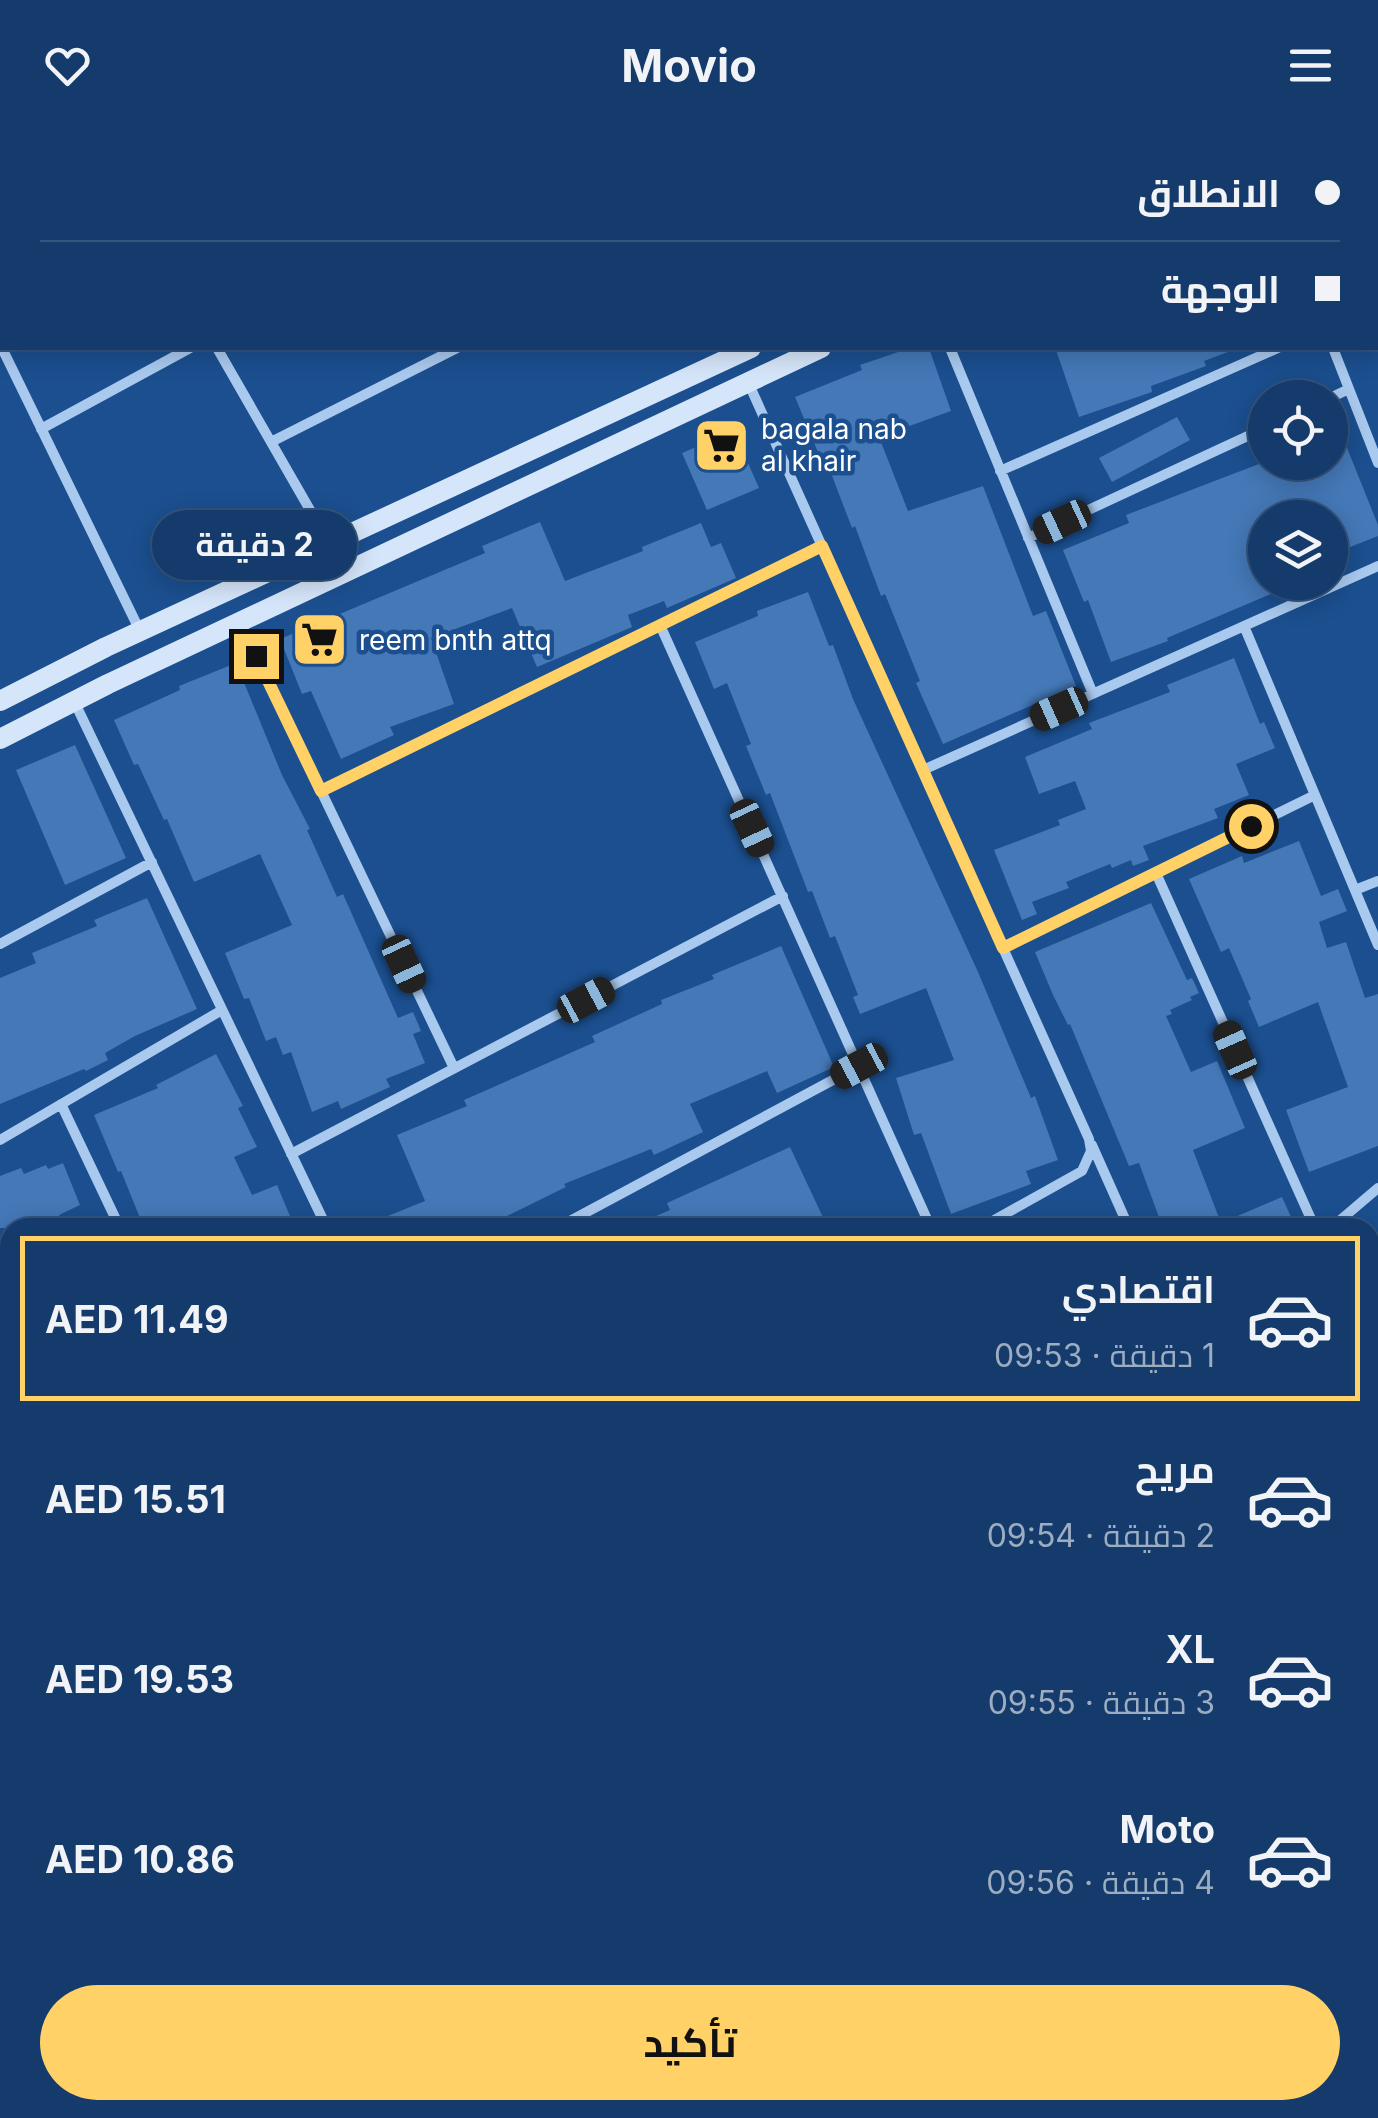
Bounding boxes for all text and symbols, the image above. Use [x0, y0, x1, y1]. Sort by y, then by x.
icon: heart [40, 38, 95, 93]
text: Movio [621, 38, 757, 93]
icon: menu [1283, 38, 1338, 93]
text: الانطلاق [1137, 170, 1280, 216]
text: الوجهة [1161, 266, 1280, 312]
map controls [1248, 380, 1348, 600]
button: locate [1248, 380, 1348, 480]
place label: bagala nab al khair [761, 412, 907, 478]
supermarket icon: bagala nab al khair [692, 415, 752, 475]
car [1028, 496, 1096, 548]
button: layers [1248, 500, 1348, 600]
callout: 2 دقيقة [154, 511, 358, 581]
text: 2 دقيقة [195, 525, 314, 564]
supermarket icon: reem bnth attq [290, 610, 350, 670]
place label: reem bnth attq [359, 623, 552, 657]
route end [234, 634, 279, 679]
car [1025, 683, 1093, 735]
car [726, 794, 778, 862]
route start [1229, 804, 1274, 849]
car [378, 930, 430, 998]
car [552, 973, 620, 1027]
car [1209, 1016, 1261, 1084]
car [825, 1039, 893, 1093]
text: اقتصادي [1062, 1266, 1215, 1312]
icon: car [1245, 1274, 1335, 1364]
text: AED 11.49 [45, 1296, 229, 1342]
text: 1 دقيقة · 09:53 [994, 1336, 1215, 1375]
text: مريح [1135, 1446, 1215, 1492]
icon: car [1245, 1454, 1335, 1544]
text: AED 15.51 [45, 1476, 226, 1522]
text: 2 دقيقة · 09:54 [987, 1516, 1215, 1555]
text: XL [1165, 1626, 1215, 1672]
icon: car [1245, 1634, 1335, 1724]
text: AED 19.53 [45, 1656, 234, 1702]
text: 3 دقيقة · 09:55 [988, 1683, 1215, 1722]
text: Moto [1119, 1806, 1215, 1852]
icon: car [1245, 1814, 1335, 1904]
text: AED 10.86 [45, 1836, 235, 1882]
text: 4 دقيقة · 09:56 [986, 1863, 1215, 1902]
button: تأكيد [40, 1985, 1340, 2100]

